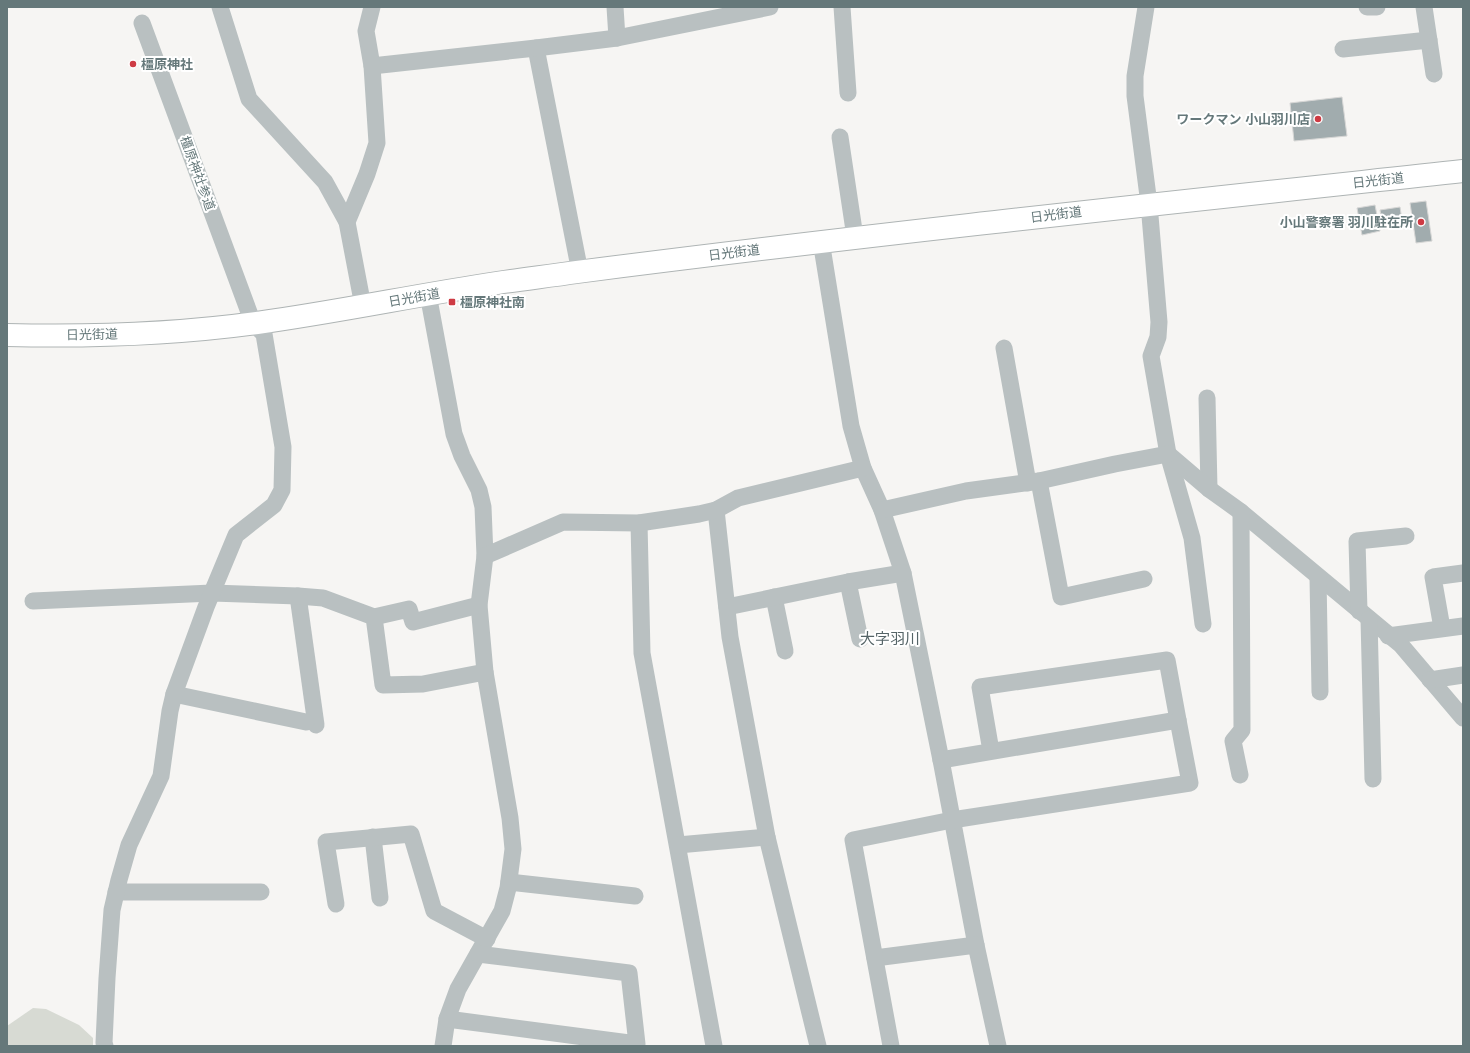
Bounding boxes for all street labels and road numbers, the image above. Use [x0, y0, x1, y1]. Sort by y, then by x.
street label: 橿原神社参道 [177, 134, 218, 212]
street label: 日光街道 [1351, 170, 1405, 191]
street label: 日光街道 [1029, 204, 1083, 225]
street label: 日光街道 [707, 242, 761, 263]
street label: 日光街道 [387, 286, 441, 309]
street label: 日光街道 [66, 327, 118, 342]

